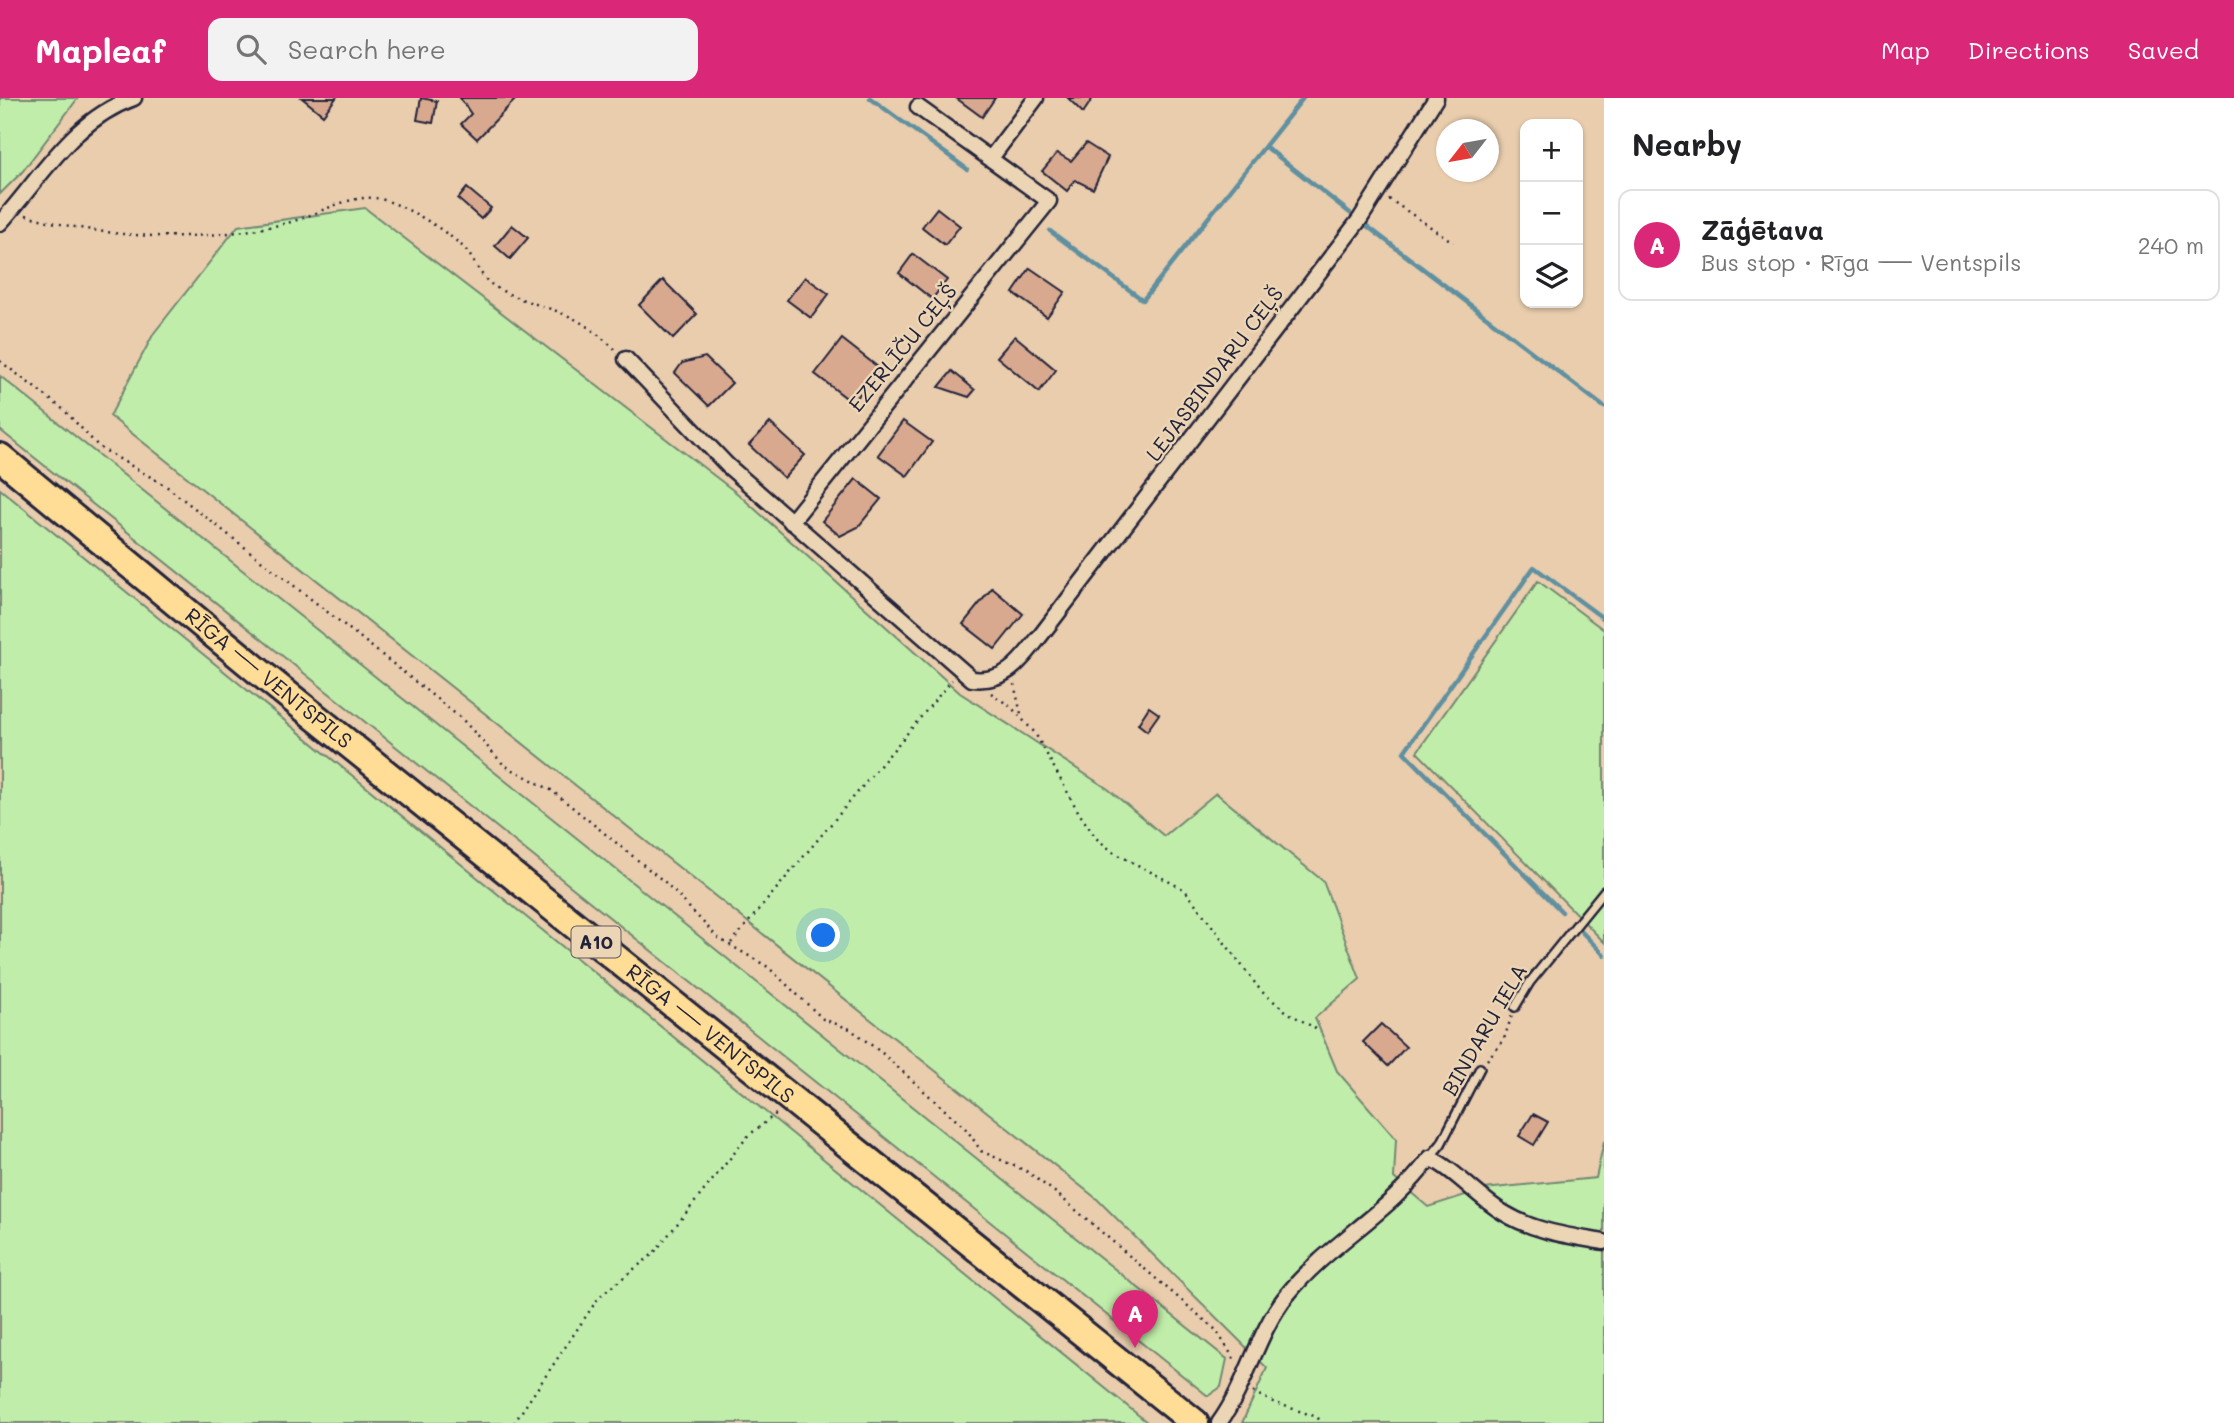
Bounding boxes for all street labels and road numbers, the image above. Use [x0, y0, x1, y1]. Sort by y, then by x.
street label: EZERLĪČU CEĻŠ [842, 277, 963, 417]
street label: LEJASBINDARU CEĻŠ [1139, 280, 1289, 466]
street label: RĪGA — VENTSPILS [180, 601, 359, 754]
road number: A10 [572, 926, 620, 958]
street label: RĪGA — VENTSPILS [621, 957, 801, 1108]
street label: BINDARU IELA [1435, 959, 1532, 1100]

